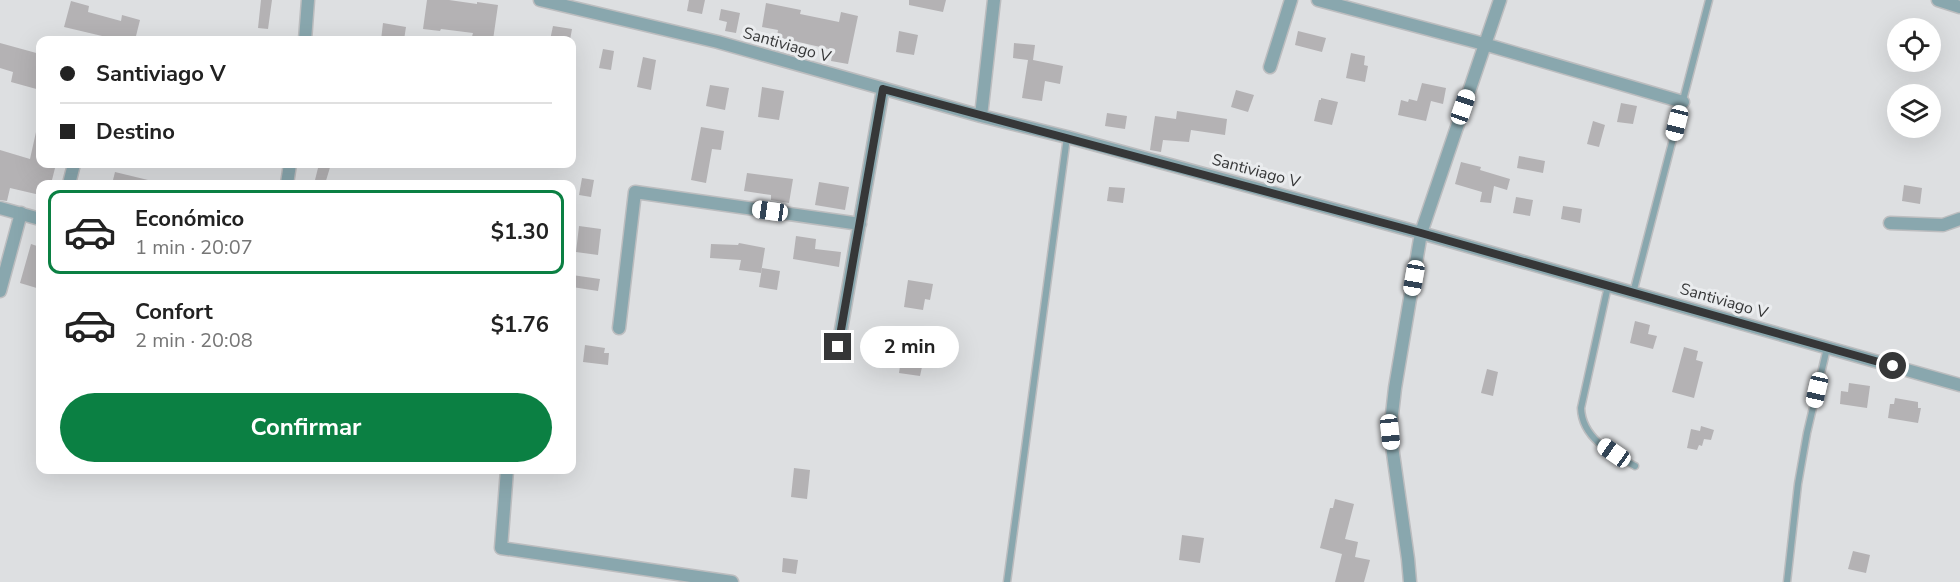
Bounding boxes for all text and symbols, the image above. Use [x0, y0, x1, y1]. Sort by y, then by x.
map controls [1887, 18, 1941, 138]
button: locate [1887, 18, 1941, 72]
street label: Santiviago V [740, 22, 834, 68]
text: Santiviago V [96, 59, 226, 89]
button: layers [1887, 84, 1941, 138]
car [1449, 87, 1477, 127]
car [1664, 103, 1690, 143]
text: Destino [96, 117, 175, 147]
street label: Santiviago V [1209, 149, 1304, 194]
car [751, 200, 789, 222]
text: Económico [135, 204, 244, 234]
icon: car [63, 205, 117, 259]
text: $1.30 [491, 217, 549, 247]
text: 1 min · 20:07 [135, 234, 253, 261]
car [1402, 259, 1426, 297]
street label: Santiviago V [1677, 278, 1771, 324]
text: Confort [135, 297, 213, 327]
icon: car [63, 298, 117, 352]
text: $1.76 [491, 310, 549, 340]
callout: 2 min [859, 326, 958, 368]
text: 2 min · 20:08 [135, 327, 253, 354]
route end [824, 333, 851, 360]
text: 2 min [884, 333, 935, 360]
route start [1879, 352, 1906, 379]
car [1804, 370, 1830, 410]
button: Confirmar [60, 393, 552, 462]
car [1379, 413, 1401, 451]
car [1594, 435, 1634, 471]

